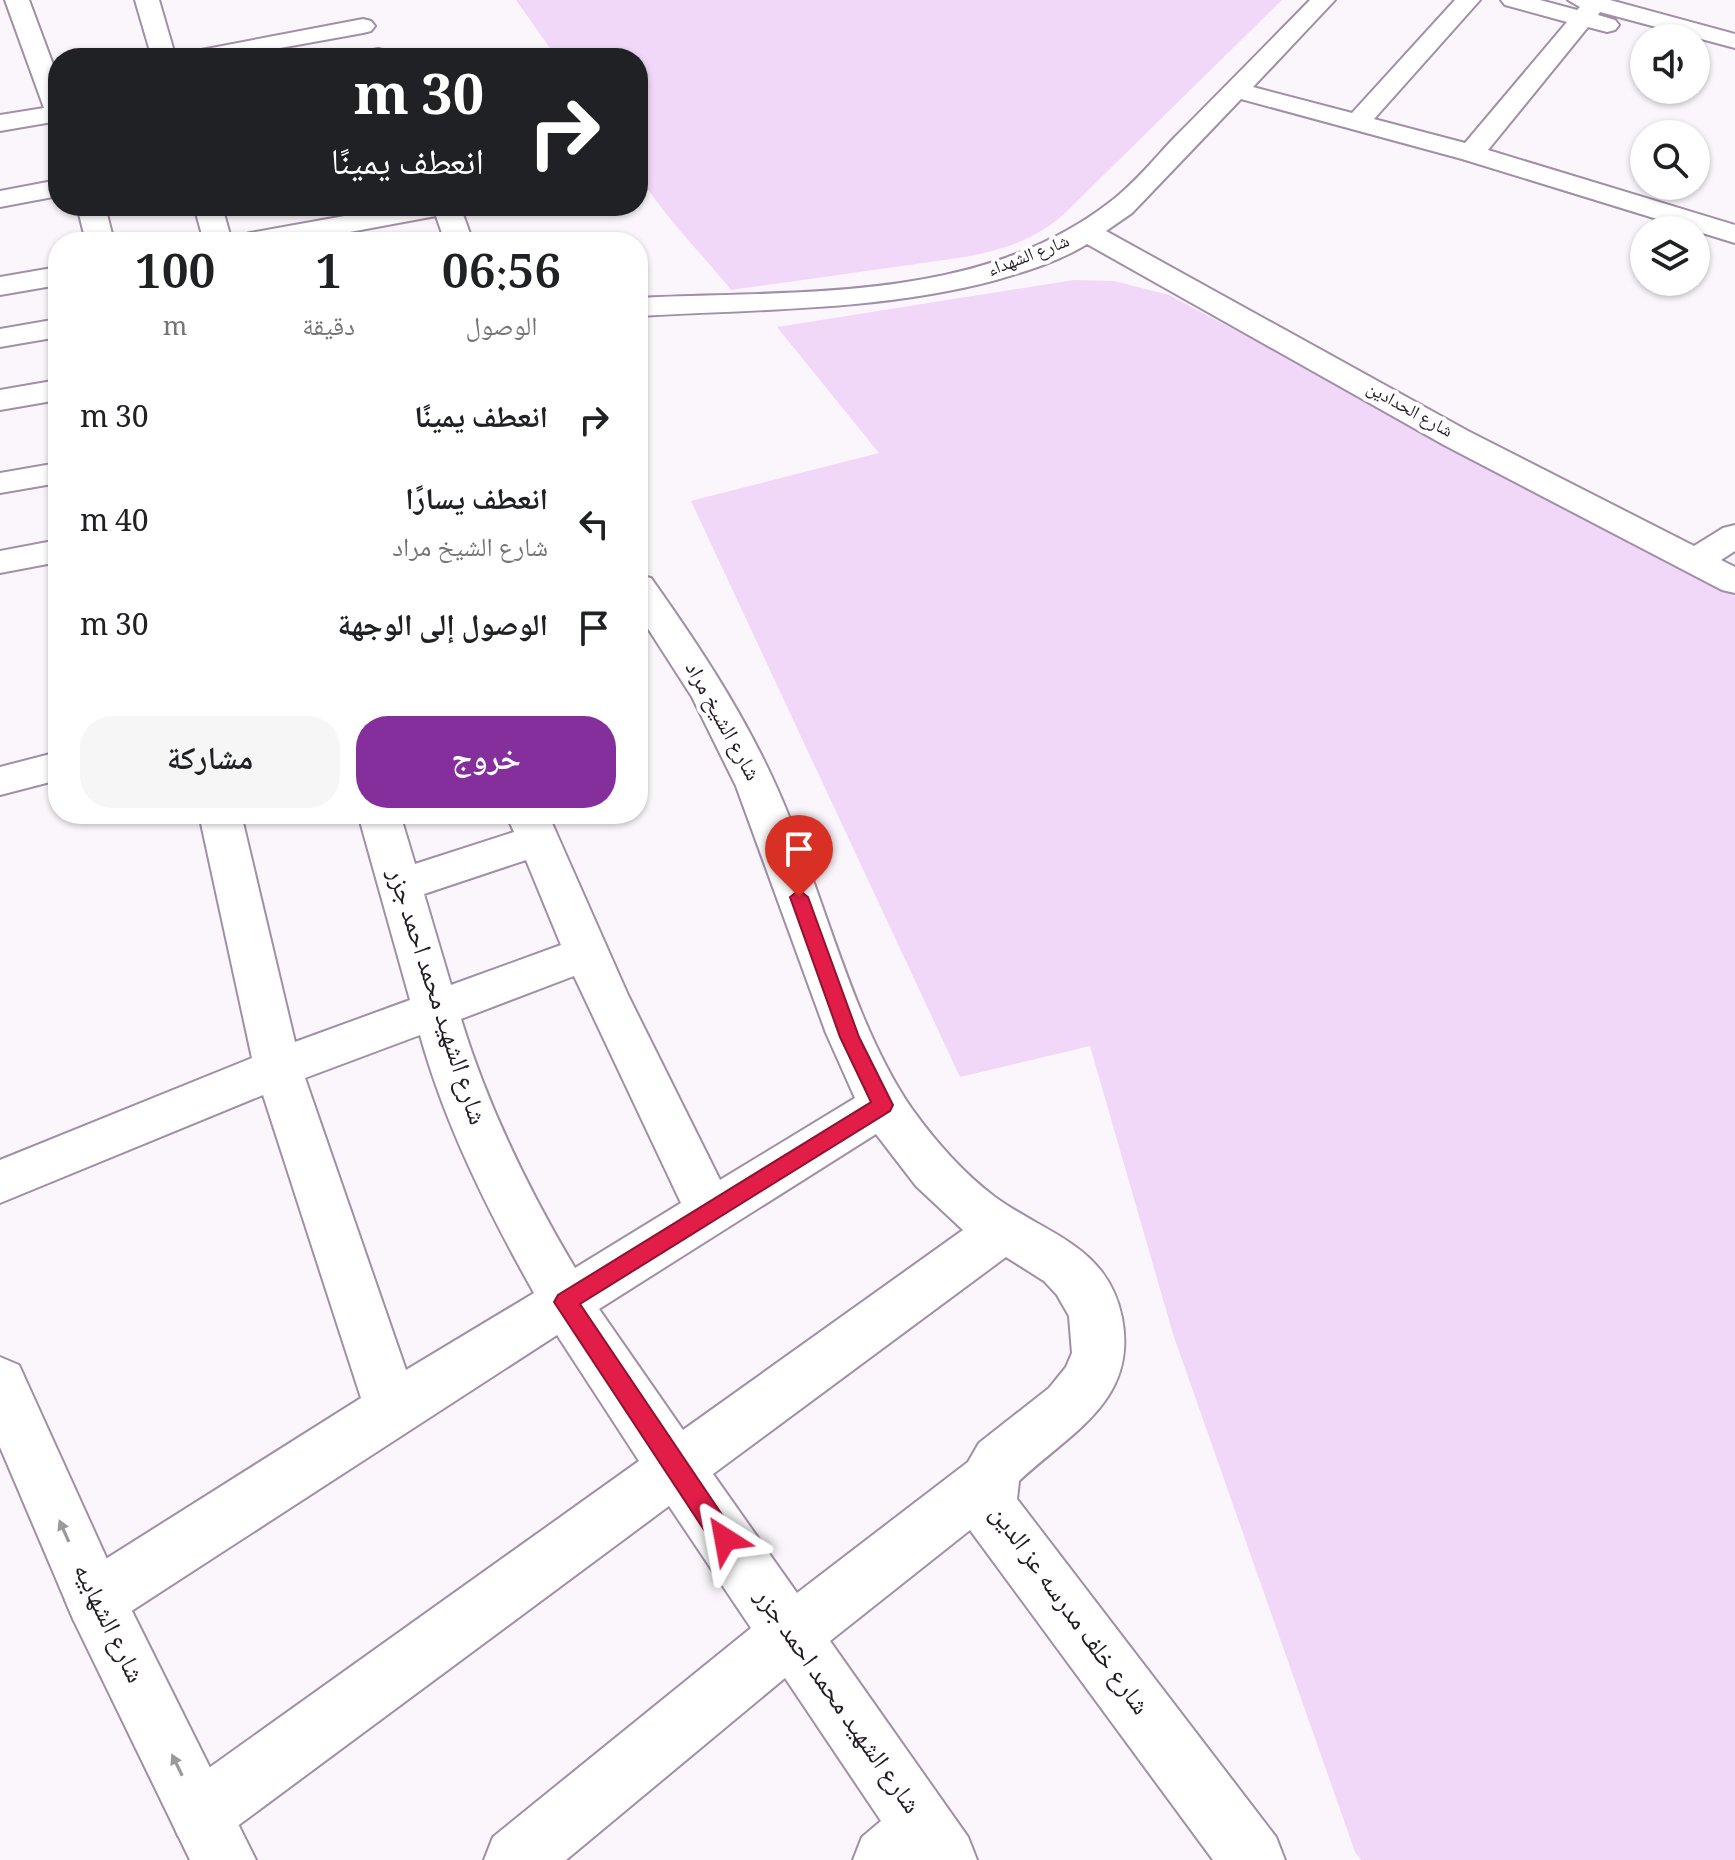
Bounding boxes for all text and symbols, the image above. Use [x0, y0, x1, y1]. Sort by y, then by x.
map controls [1630, 24, 1710, 296]
button: sound [1630, 24, 1710, 104]
text: 30 m [354, 54, 484, 150]
icon: right [512, 80, 616, 184]
button: search [1630, 120, 1710, 200]
text: انعطف يمينًا [331, 136, 484, 197]
button: layers [1630, 216, 1710, 296]
street label: شارع الشهداء [984, 228, 1074, 286]
text: 100 [135, 237, 215, 318]
text: 1 [315, 237, 342, 318]
text: 06:56 [442, 237, 561, 318]
text: m [163, 307, 187, 351]
text: دقيقة [302, 307, 355, 351]
text: الوصول [466, 307, 537, 351]
street label: شارع الحدادين [1360, 375, 1458, 447]
text: 30 m [80, 395, 149, 446]
text: انعطف يمينًا [414, 395, 548, 446]
icon: right [572, 398, 616, 442]
text: انعطف يسارًا [405, 477, 548, 528]
text: 40 m [80, 499, 149, 550]
icon: left [572, 502, 616, 546]
text: شارع الشيخ مراد [392, 528, 548, 572]
text: 30 m [80, 603, 149, 654]
text: الوصول إلى الوجهة [337, 603, 548, 654]
icon: arrive [572, 606, 616, 650]
street label: شارع الشيخ مراد [672, 655, 770, 789]
button: مشاركة [80, 716, 340, 808]
button: خروج [356, 716, 616, 808]
pin [765, 815, 833, 897]
icon: arrive [777, 827, 821, 871]
street label: شارع الشهيد محمد احمد جزر [372, 862, 497, 1131]
street label: شارع خلف مدرسه عز الدين [976, 1496, 1160, 1726]
position arrow [683, 1497, 767, 1581]
one-way arrow [57, 1519, 70, 1543]
street label: شارع الشهابيه [59, 1556, 155, 1692]
street label: شارع الشهيد محمد احمد جزر [741, 1579, 931, 1824]
one-way arrow [170, 1754, 184, 1777]

